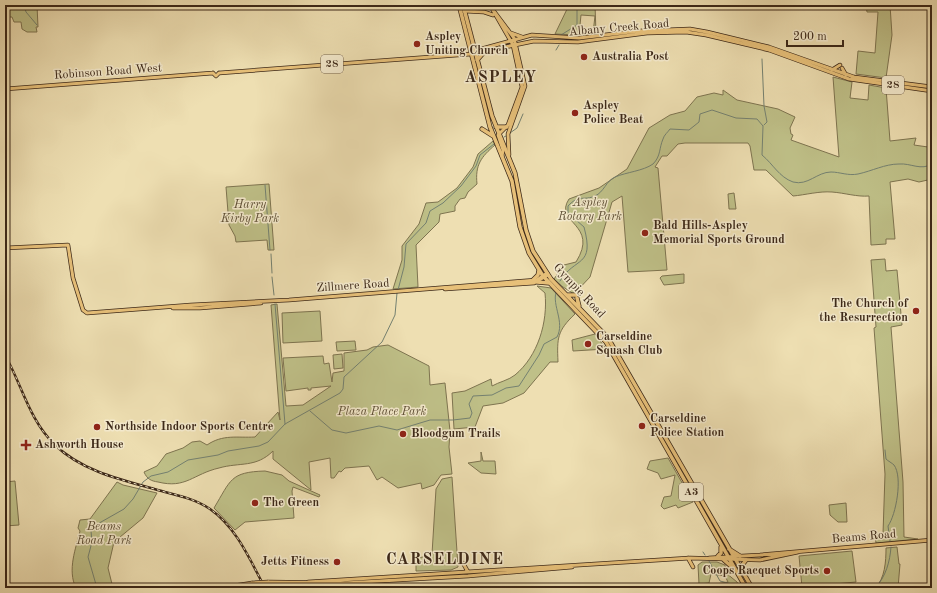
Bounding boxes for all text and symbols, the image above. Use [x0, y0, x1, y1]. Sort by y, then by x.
street label: Albany Creek Road [568, 18, 670, 38]
scale bar [787, 22, 843, 48]
place label: Aspley Uniting Church [425, 31, 508, 57]
text: 200 m [793, 31, 827, 43]
marker: Aspley Uniting Church [412, 39, 422, 49]
place label: Australia Post [592, 51, 669, 63]
marker: Australia Post [579, 52, 589, 62]
road number: 28 [321, 55, 343, 73]
street label: Robinson Road West [54, 62, 162, 82]
district label: ASPLEY [465, 70, 537, 86]
road number: 28 [882, 76, 904, 94]
place label: Aspley Police Beat [583, 100, 644, 126]
marker: Aspley Police Beat [570, 108, 580, 118]
park label: Aspley Rotary Park [557, 197, 622, 223]
park label: Harry Kirby Park [220, 199, 279, 225]
place label: Bald Hills-Aspley Memorial Sports Ground [653, 220, 785, 246]
marker: Bald Hills-Aspley Memorial Sports Ground [640, 228, 650, 238]
street label: Gympie Road [551, 261, 607, 321]
street label: Zillmere Road [316, 277, 390, 295]
place label: The Church of the Resurrection [819, 298, 909, 324]
marker: The Church of the Resurrection [911, 306, 921, 316]
place label: Carseldine Squash Club [596, 331, 662, 357]
marker: Carseldine Squash Club [583, 339, 593, 349]
park label: Plaza Place Park [337, 406, 426, 418]
place label: Carseldine Police Station [650, 413, 725, 439]
place label: Northside Indoor Sports Centre [105, 421, 274, 433]
marker: Carseldine Police Station [637, 421, 647, 431]
marker: Northside Indoor Sports Centre [92, 422, 102, 432]
place label: Bloodgum Trails [411, 428, 500, 440]
marker: Bloodgum Trails [398, 429, 408, 439]
marker: Ashworth House [20, 439, 32, 451]
place label: Ashworth House [35, 439, 124, 451]
road number: A3 [679, 483, 703, 501]
place label: The Green [263, 497, 320, 509]
marker: The Green [250, 498, 260, 508]
park label: Beams Road Park [75, 521, 132, 547]
street label: Beams Road [831, 528, 897, 546]
district label: CARSELDINE [386, 552, 504, 568]
place label: Jetts Fitness [261, 556, 329, 568]
marker: Jetts Fitness [332, 557, 342, 567]
place label: Coops Racquet Sports [702, 565, 819, 577]
marker: Coops Racquet Sports [822, 566, 832, 576]

